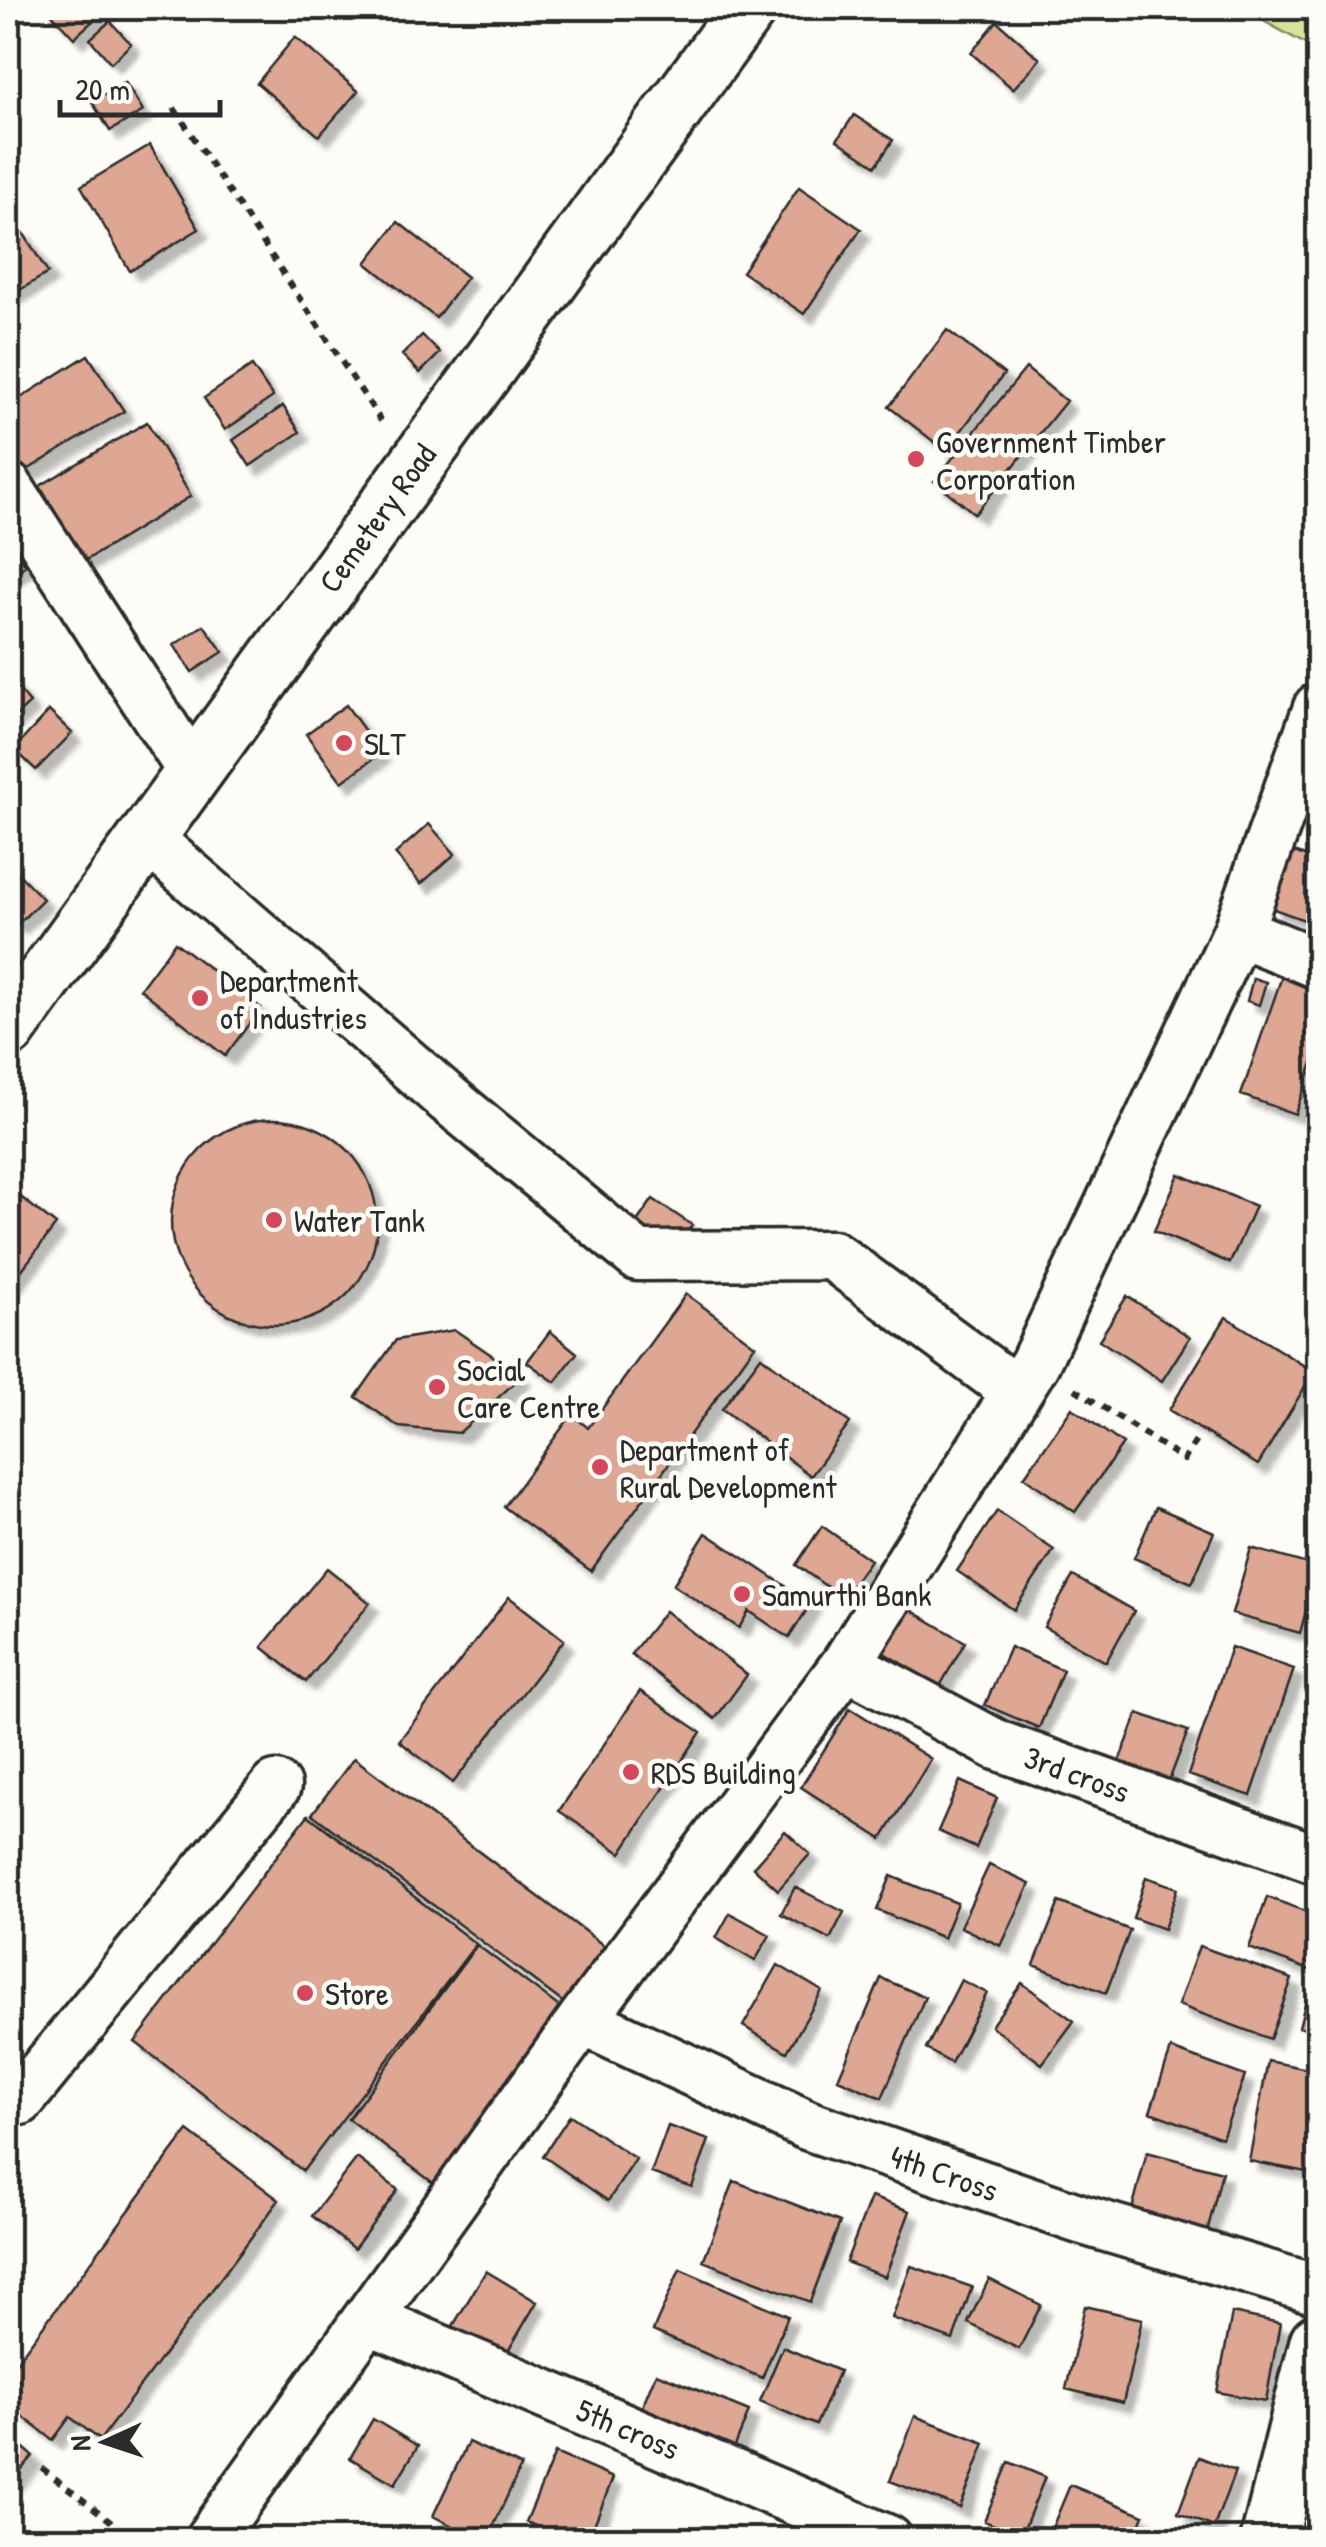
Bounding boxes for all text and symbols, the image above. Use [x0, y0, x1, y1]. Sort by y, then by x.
scale bar [60, 55, 220, 117]
text: 20 m [75, 69, 130, 109]
place label: Government Timber Corporation [936, 420, 1166, 500]
street label: Cemetery Road [308, 435, 446, 601]
marker: Government Timber Corporation [905, 448, 927, 470]
place label: SLT [364, 722, 407, 765]
marker: SLT [333, 732, 355, 754]
place label: Department of Industries [220, 959, 367, 1039]
marker: Department of Industries [189, 987, 211, 1009]
place label: Water Tank [294, 1199, 425, 1242]
marker: Water Tank [263, 1209, 285, 1231]
place label: Social Care Centre [457, 1348, 601, 1428]
marker: Social Care Centre [426, 1376, 448, 1398]
place label: Department of Rural Development [620, 1428, 838, 1508]
marker: Department of Rural Development [589, 1456, 611, 1478]
place label: Samurthi Bank [762, 1573, 932, 1616]
marker: Samurthi Bank [731, 1583, 753, 1605]
street label: 3rd cross [1019, 1735, 1135, 1813]
place label: RDS Building [651, 1751, 796, 1794]
marker: RDS Building [620, 1761, 642, 1783]
place label: Store [325, 1972, 389, 2015]
marker: Store [294, 1982, 316, 2004]
street label: 4th Cross [884, 2135, 1004, 2211]
street label: 5th cross [570, 2388, 686, 2470]
north arrow [55, 2392, 155, 2492]
text: N [61, 2435, 99, 2452]

